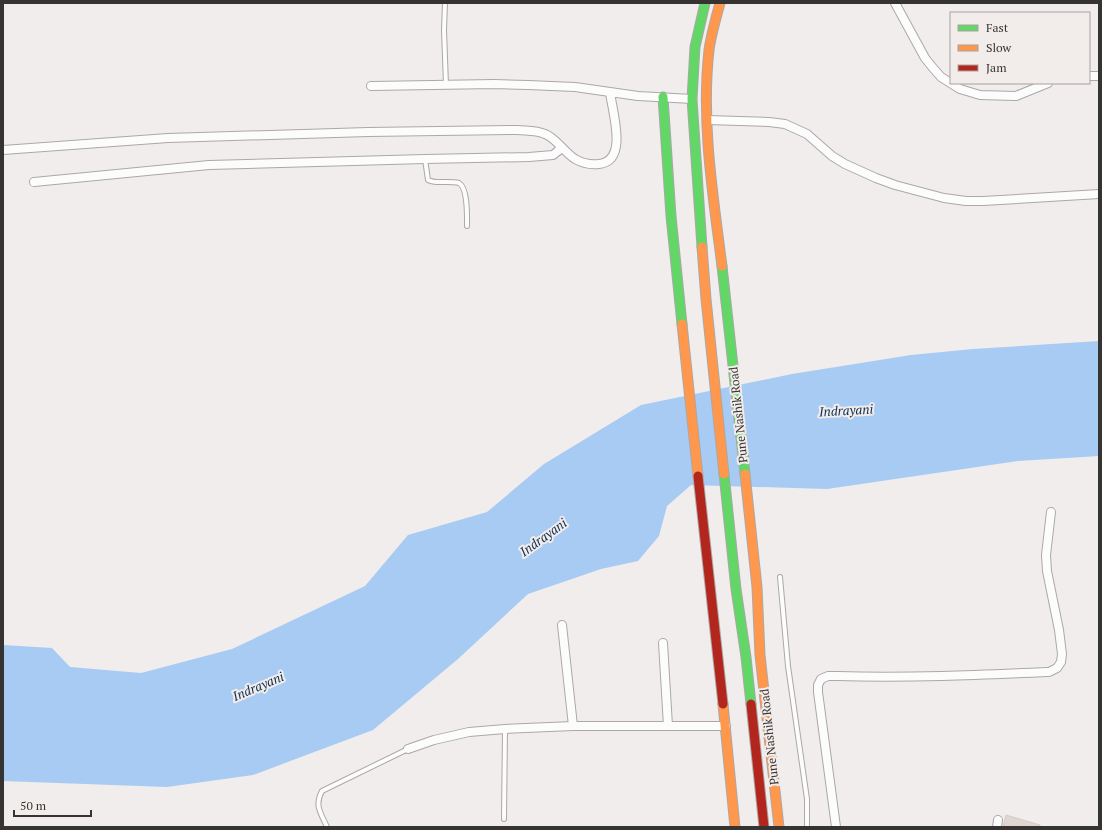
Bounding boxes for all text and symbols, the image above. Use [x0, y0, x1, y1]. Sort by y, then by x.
legend [950, 12, 1090, 84]
text: Fast [986, 20, 1009, 35]
text: Slow [986, 40, 1012, 55]
text: Jam [986, 60, 1007, 75]
street label: Pune Nashik Road [725, 366, 751, 464]
water label: Indrayani [818, 400, 874, 420]
water label: Indrayani [515, 514, 570, 561]
water label: Indrayani [229, 667, 287, 705]
street label: Pune Nashik Road [756, 688, 782, 786]
scale bar [14, 792, 91, 818]
text: 50 m [20, 798, 47, 813]

